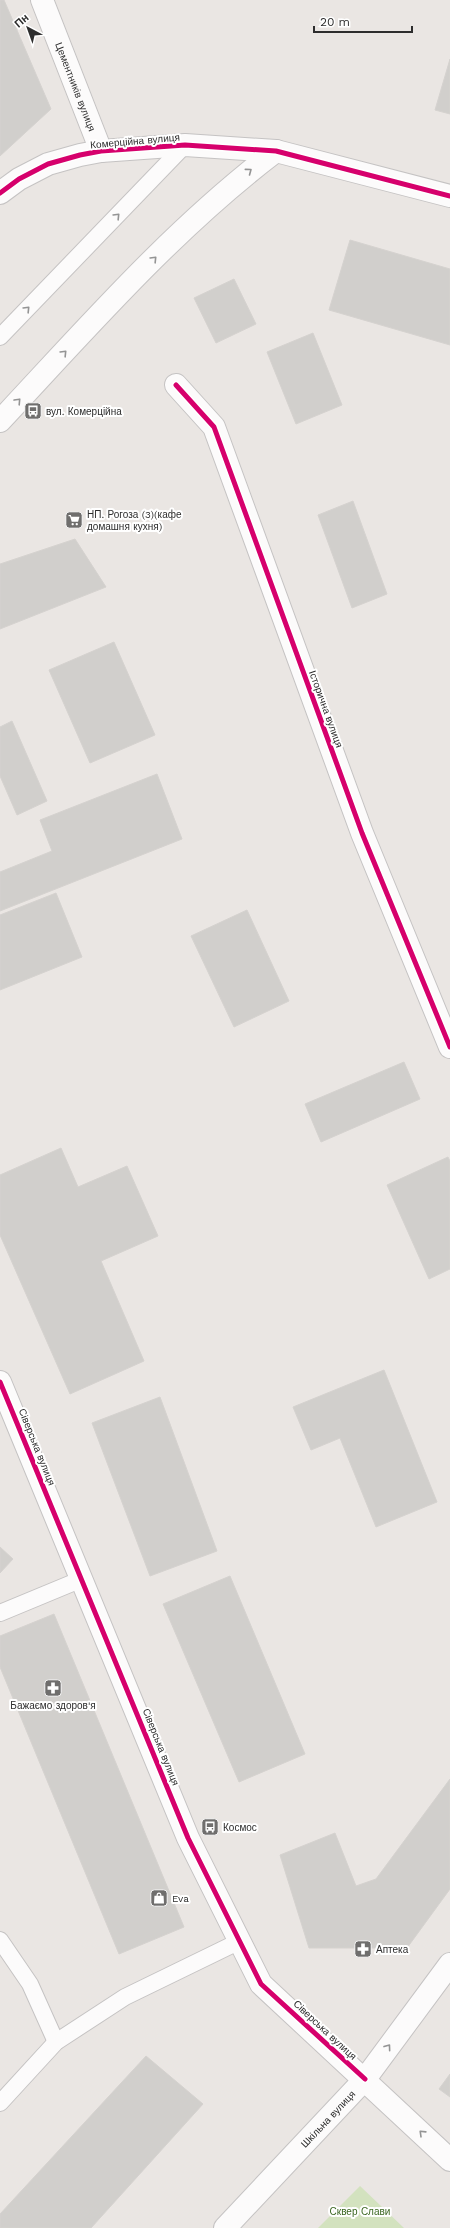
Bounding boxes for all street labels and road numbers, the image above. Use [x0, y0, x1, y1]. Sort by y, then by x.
street label: Цементників вулиця [54, 41, 98, 133]
street label: Комерційна вулиця [90, 132, 180, 150]
street label: Історична вулиця [307, 669, 345, 749]
street label: Сіверська вулиця [17, 1407, 57, 1487]
street label: Сіверська вулиця [141, 1707, 181, 1787]
street label: Сіверська вулиця [291, 1998, 359, 2062]
street label: Шкільна вулиця [298, 2088, 357, 2149]

